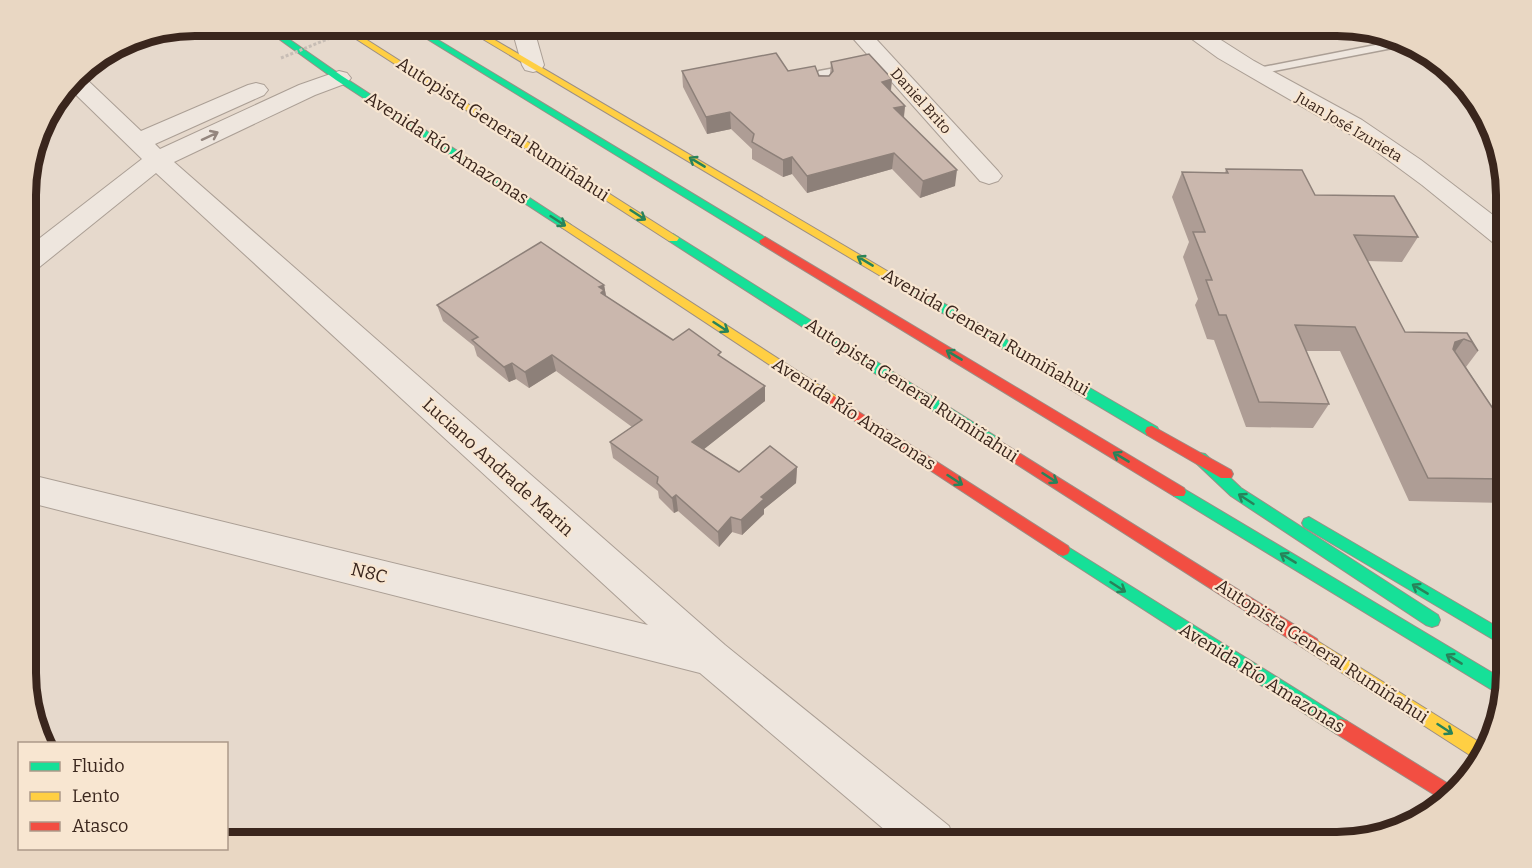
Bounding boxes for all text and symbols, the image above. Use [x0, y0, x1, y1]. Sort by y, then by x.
street label: Autopista General Rumiñahui [393, 52, 613, 206]
street label: Daniel Brito [887, 64, 955, 138]
street label: Avenida Río Amazonas [361, 87, 533, 209]
street label: Juan José Izurieta [1292, 88, 1405, 166]
one-way arrow [201, 129, 219, 141]
one-way arrow [689, 156, 706, 168]
one-way arrow [629, 209, 646, 222]
one-way arrow [549, 215, 566, 227]
one-way arrow [857, 255, 874, 267]
street label: Avenida General Rumiñahui [878, 263, 1094, 401]
street label: Autopista General Rumiñahui [802, 313, 1022, 467]
one-way arrow [713, 321, 730, 334]
one-way arrow [946, 349, 963, 361]
street label: Avenida Río Amazonas [768, 353, 940, 475]
street label: Luciano Andrade Marin [418, 393, 579, 541]
one-way arrow [1113, 450, 1130, 462]
one-way arrow [1041, 472, 1058, 484]
one-way arrow [946, 474, 963, 486]
one-way arrow [1238, 493, 1255, 505]
one-way arrow [1280, 551, 1297, 563]
street label: N8C [349, 558, 389, 588]
street label: Autopista General Rumiñahui [1212, 574, 1432, 728]
one-way arrow [1109, 581, 1126, 593]
one-way arrow [1412, 582, 1429, 594]
street label: Avenida Río Amazonas [1175, 618, 1349, 738]
one-way arrow [1446, 652, 1463, 664]
one-way arrow [1436, 724, 1453, 736]
legend [18, 742, 228, 850]
text: Fluido [72, 755, 125, 777]
text: Lento [72, 785, 120, 807]
text: Atasco [72, 815, 128, 837]

